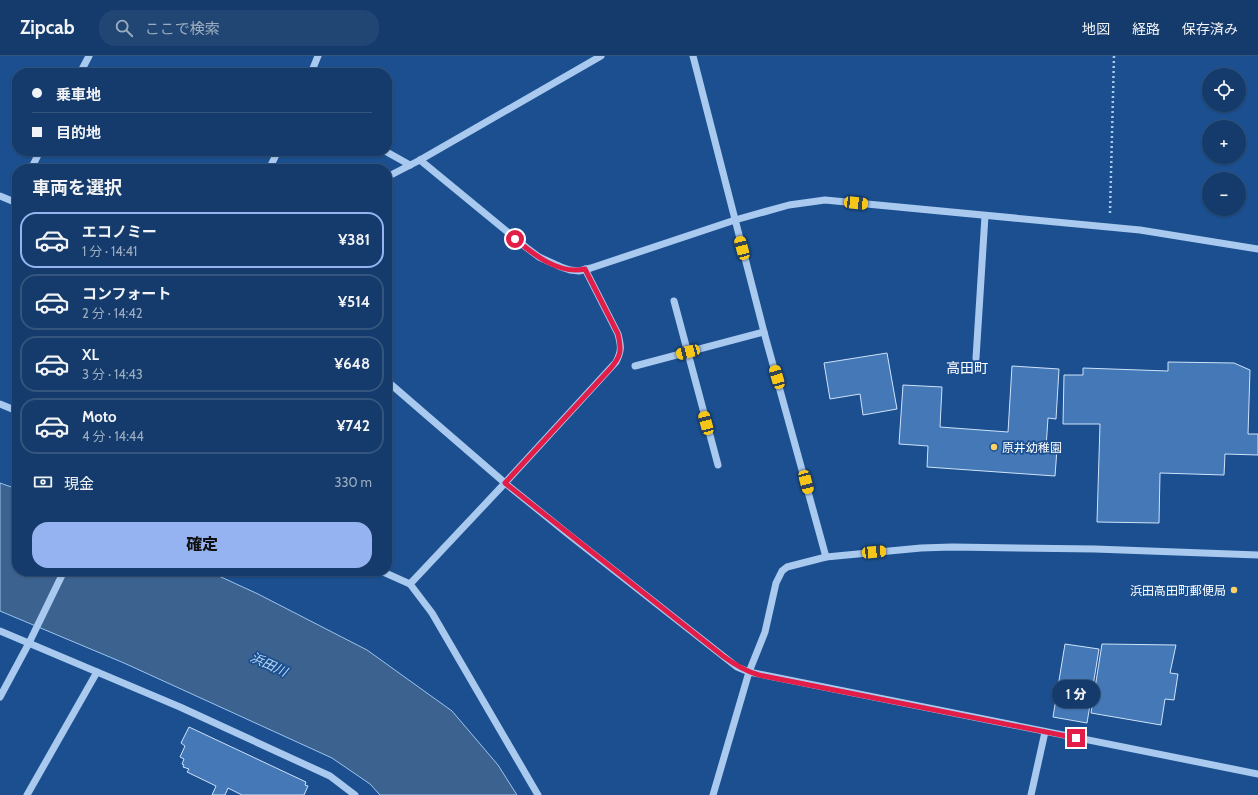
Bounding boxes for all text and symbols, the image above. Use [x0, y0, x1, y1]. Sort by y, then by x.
search box [99, 10, 379, 46]
text: Zipcab [20, 16, 75, 39]
icon: search [113, 17, 135, 39]
text: ここで検索 [145, 20, 220, 38]
text: 地図 [1082, 20, 1110, 38]
text: 経路 [1132, 20, 1160, 38]
text: 保存済み [1182, 20, 1238, 38]
map controls [1202, 68, 1246, 216]
button: locate [1202, 68, 1246, 112]
text: 乗車地 [56, 86, 101, 104]
button: + [1202, 120, 1246, 164]
text: 目的地 [56, 124, 101, 142]
button: − [1202, 172, 1246, 216]
text: 車両を選択 [32, 177, 122, 199]
car [843, 196, 869, 210]
icon: car [34, 222, 70, 258]
text: エコノミー [82, 223, 157, 241]
route start [506, 230, 524, 248]
text: ¥381 [338, 231, 370, 249]
car [733, 235, 751, 261]
text: 1 分 · 14:41 [82, 243, 137, 259]
icon: car [34, 284, 70, 320]
text: コンフォート [82, 285, 172, 303]
text: ¥514 [338, 293, 370, 311]
text: 2 分 · 14:42 [82, 305, 142, 321]
car [675, 343, 701, 361]
icon: car [34, 346, 70, 382]
text: XL [82, 346, 99, 364]
text: ¥648 [334, 355, 370, 373]
district label: 高田町 [946, 359, 988, 377]
car [768, 364, 786, 390]
text: 3 分 · 14:43 [82, 366, 143, 382]
icon: car [34, 408, 70, 444]
text: Moto [82, 408, 116, 426]
car [697, 410, 715, 436]
text: ¥742 [337, 417, 370, 435]
text: 4 分 · 14:44 [82, 428, 144, 444]
place label: 原井幼稚園 [1002, 440, 1062, 455]
marker: 原井幼稚園 [989, 442, 999, 452]
car [797, 469, 815, 495]
icon: cash [32, 471, 54, 493]
text: 330 m [335, 474, 372, 490]
text: 現金 [64, 475, 94, 493]
button: 確定 [32, 522, 372, 568]
car [862, 545, 886, 559]
place label: 浜田高田町郵便局 [1130, 583, 1226, 598]
marker: 浜田高田町郵便局 [1229, 585, 1239, 595]
water label: 浜田川 [248, 649, 292, 680]
callout: 1 分 [1052, 680, 1100, 708]
text: 1 分 [1066, 686, 1086, 702]
route end [1067, 729, 1085, 747]

